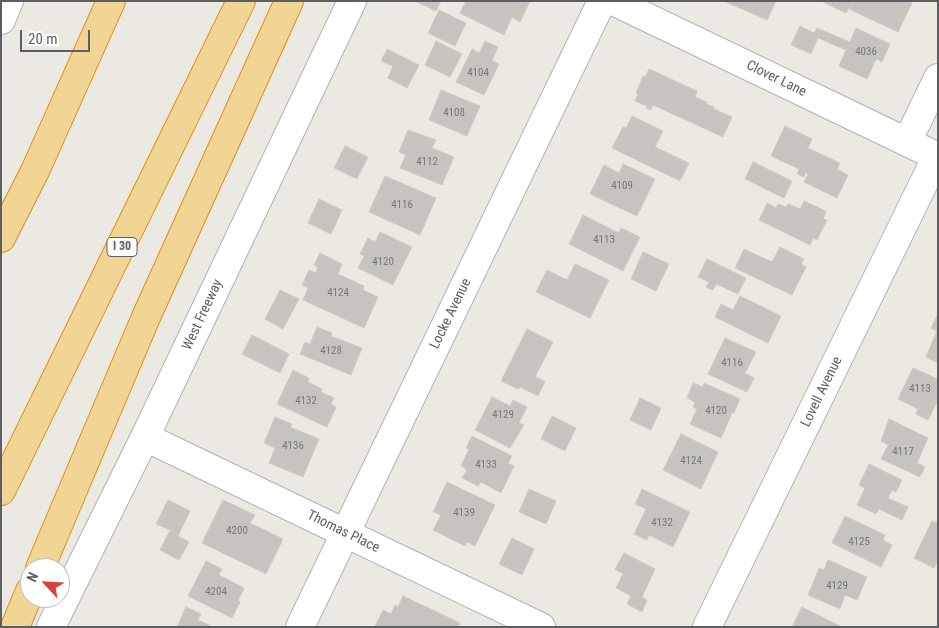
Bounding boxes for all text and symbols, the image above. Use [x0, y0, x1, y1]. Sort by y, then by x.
scale bar [22, 20, 92, 52]
text: 20 m [28, 30, 58, 48]
house number: 4036 [855, 45, 877, 59]
street label: Clover Lane [743, 57, 809, 101]
house number: 4104 [467, 66, 489, 80]
house number: 4108 [443, 106, 465, 120]
house number: 4112 [416, 155, 438, 169]
house number: 4109 [611, 179, 633, 193]
house number: 4116 [391, 198, 413, 212]
house number: 4113 [593, 233, 615, 247]
road number: I 30 [107, 238, 137, 256]
house number: 4120 [372, 255, 394, 269]
street label: Locke Avenue [427, 276, 475, 352]
street label: West Freeway [179, 277, 227, 353]
house number: 4124 [327, 286, 349, 300]
house number: 4128 [320, 344, 342, 358]
street label: Lovell Avenue [798, 354, 846, 430]
house number: 4116 [721, 356, 743, 370]
house number: 4113 [909, 382, 931, 396]
house number: 4132 [295, 394, 317, 408]
house number: 4120 [705, 404, 727, 418]
house number: 4129 [492, 408, 514, 422]
house number: 4136 [282, 439, 304, 453]
house number: 4117 [892, 445, 914, 459]
house number: 4124 [680, 454, 702, 468]
house number: 4133 [475, 458, 497, 472]
house number: 4139 [453, 506, 475, 520]
street label: Thomas Place [304, 507, 382, 557]
house number: 4132 [651, 516, 673, 530]
house number: 4200 [226, 524, 248, 538]
house number: 4125 [848, 535, 870, 549]
north arrow [20, 558, 70, 608]
text: N [23, 570, 41, 584]
house number: 4129 [826, 579, 848, 593]
house number: 4204 [205, 585, 227, 599]

